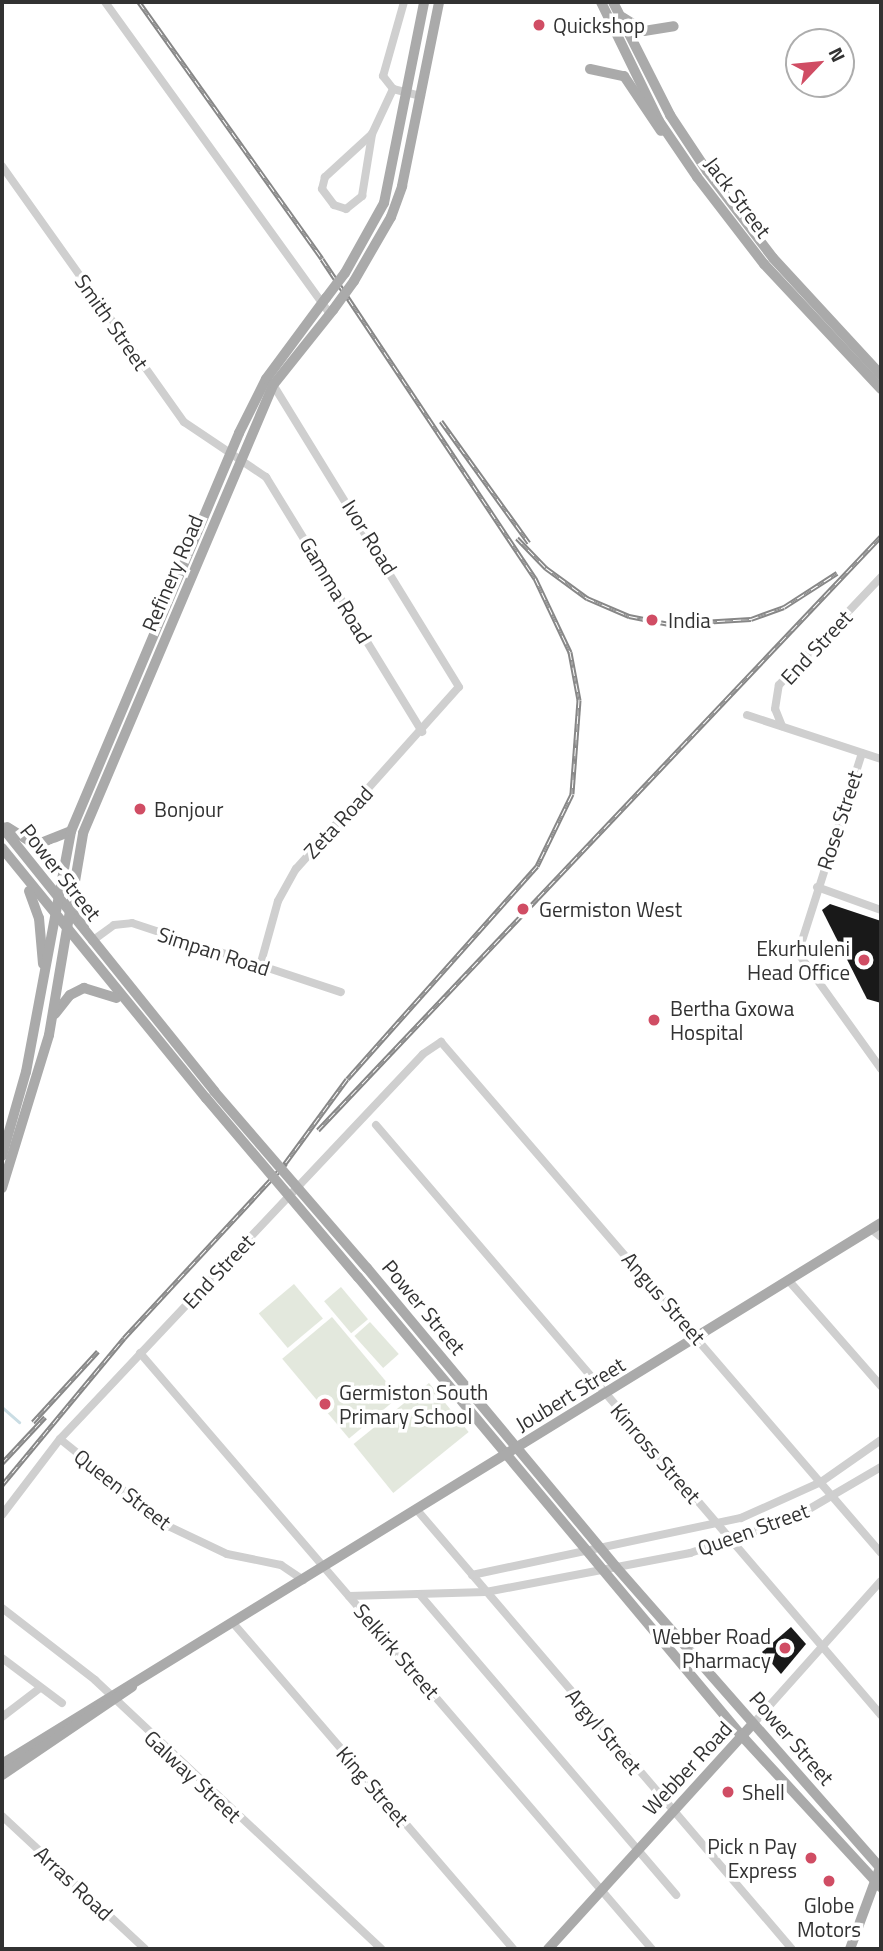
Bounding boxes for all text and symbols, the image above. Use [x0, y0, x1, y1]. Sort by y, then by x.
place label: Quickshop [553, 12, 645, 38]
marker: Quickshop [531, 17, 547, 33]
north arrow [785, 28, 855, 98]
text: N [822, 42, 853, 67]
street label: Jack Street [699, 152, 777, 242]
street label: Smith Street [70, 269, 154, 375]
street label: Ivor Road [337, 495, 403, 579]
street label: Refinery Road [136, 511, 208, 635]
street label: Gamma Road [295, 532, 377, 648]
street label: End Street [775, 604, 857, 690]
place label: India [668, 607, 711, 633]
marker: India [642, 610, 662, 630]
street label: Rose Street [811, 767, 867, 873]
street label: Zeta Road [298, 781, 378, 863]
place label: Bonjour [154, 796, 223, 822]
marker: Bonjour [132, 801, 148, 817]
street label: Power Street [15, 819, 107, 925]
place label: Germiston West [539, 896, 682, 922]
marker: Germiston West [513, 899, 533, 919]
street label: Simpan Road [155, 921, 273, 981]
place label: Ekurhuleni Head Office [747, 935, 850, 985]
marker: Ekurhuleni Head Office [856, 952, 872, 968]
place label: Bertha Gxowa Hospital [670, 995, 794, 1045]
marker: Bertha Gxowa Hospital [644, 1010, 664, 1030]
street label: End Street [177, 1228, 259, 1314]
street label: Angus Street [617, 1247, 711, 1349]
street label: Power Street [377, 1255, 471, 1359]
street label: Joubert Street [511, 1351, 629, 1437]
place label: Germiston South Primary School [339, 1379, 488, 1429]
marker: Germiston South Primary School [317, 1396, 333, 1412]
street label: Kinross Street [606, 1398, 706, 1508]
street label: Queen Street [69, 1443, 177, 1535]
street label: Queen Street [694, 1497, 812, 1561]
street label: Selkirk Street [349, 1598, 445, 1704]
place label: Webber Road Pharmacy [652, 1623, 771, 1673]
marker: Webber Road Pharmacy [777, 1640, 793, 1656]
street label: Argyl Street [561, 1683, 647, 1779]
street label: Power Street [744, 1686, 840, 1790]
street label: Webber Road [637, 1716, 737, 1820]
street label: Galway Street [139, 1725, 247, 1827]
street label: King Street [332, 1741, 414, 1831]
place label: Shell [742, 1779, 785, 1805]
marker: Shell [720, 1784, 736, 1800]
place label: Pick n Pay Express [707, 1833, 797, 1883]
street label: Arras Road [30, 1841, 118, 1925]
marker: Pick n Pay Express [803, 1850, 819, 1866]
marker: Globe Motors [821, 1873, 837, 1889]
place label: Globe Motors [797, 1892, 861, 1942]

